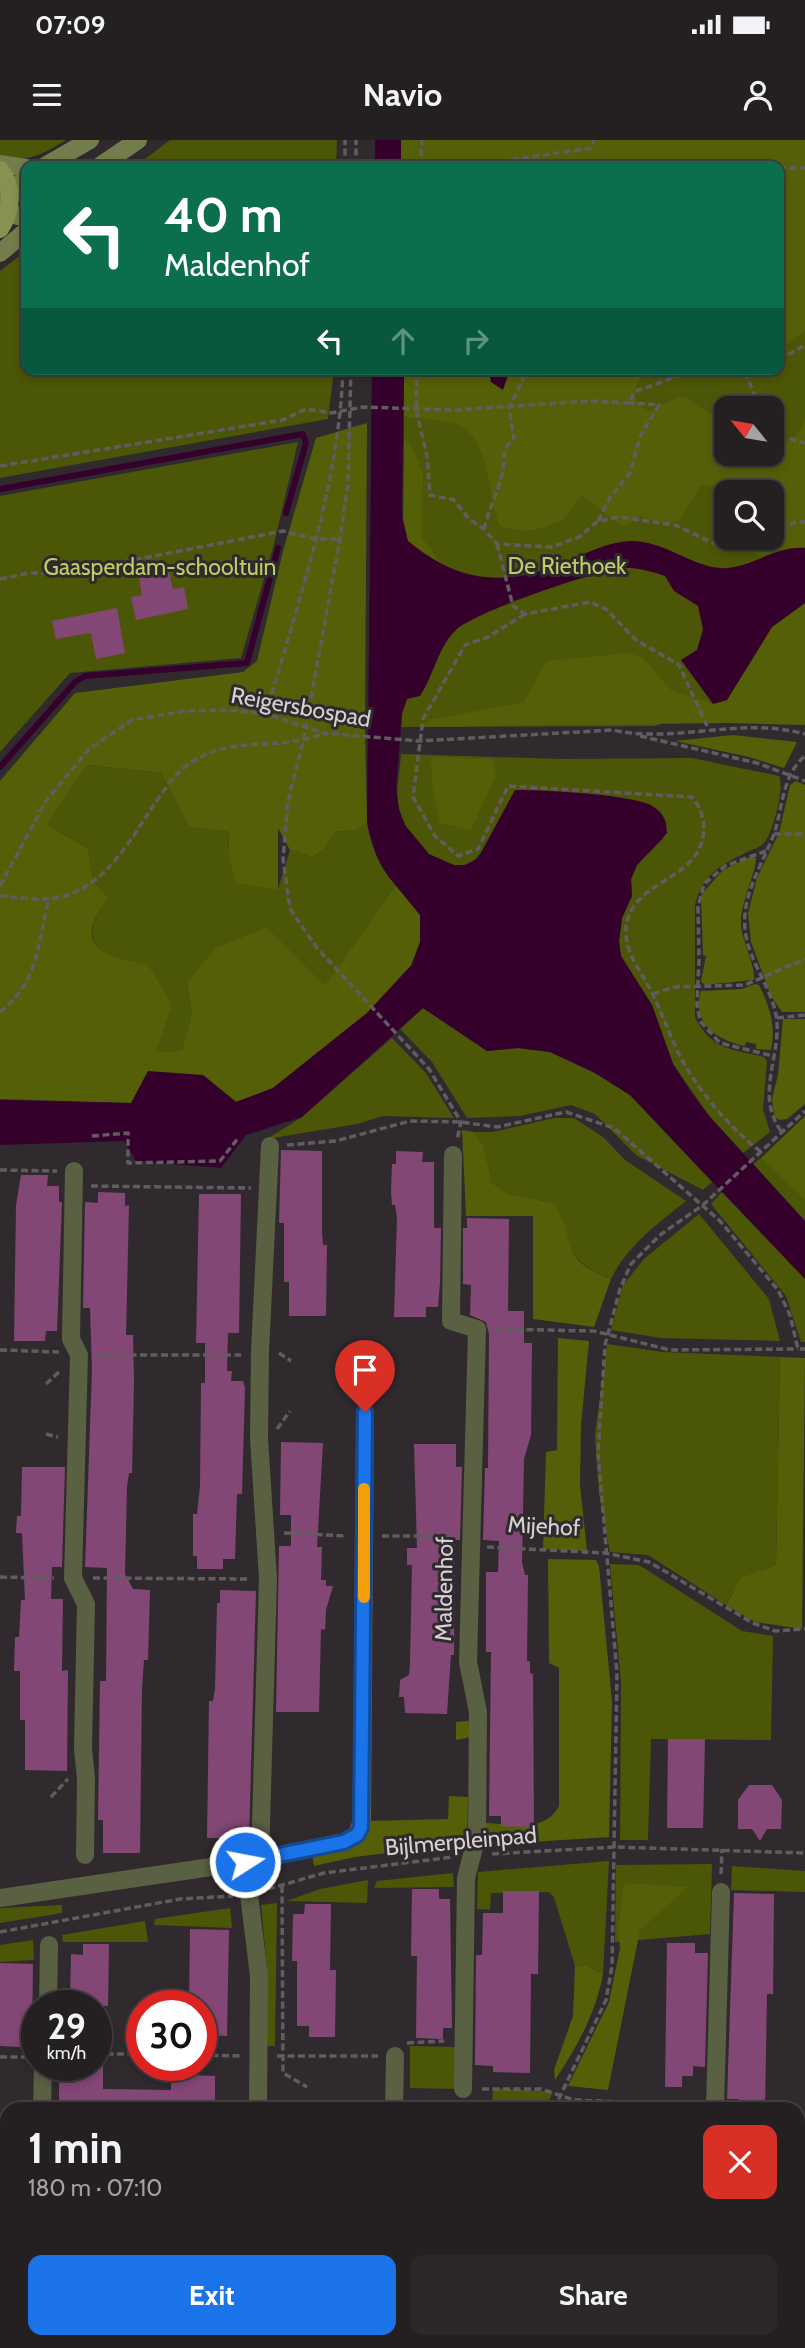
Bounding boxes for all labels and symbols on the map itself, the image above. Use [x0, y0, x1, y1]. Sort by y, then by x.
north arrow [714, 396, 784, 466]
park label: De Riethoek [508, 552, 627, 580]
park label: Gaasperdam-schooltuin [44, 553, 276, 581]
street label: Reigersbospad [229, 681, 373, 733]
pin [335, 1340, 395, 1412]
street label: Mijehof [507, 1510, 581, 1542]
street label: Maldenhof [429, 1536, 459, 1642]
street label: Bijlmerpleinpad [384, 1820, 538, 1862]
position arrow [208, 1825, 282, 1899]
speed limit sign: 30 [126, 1990, 217, 2081]

